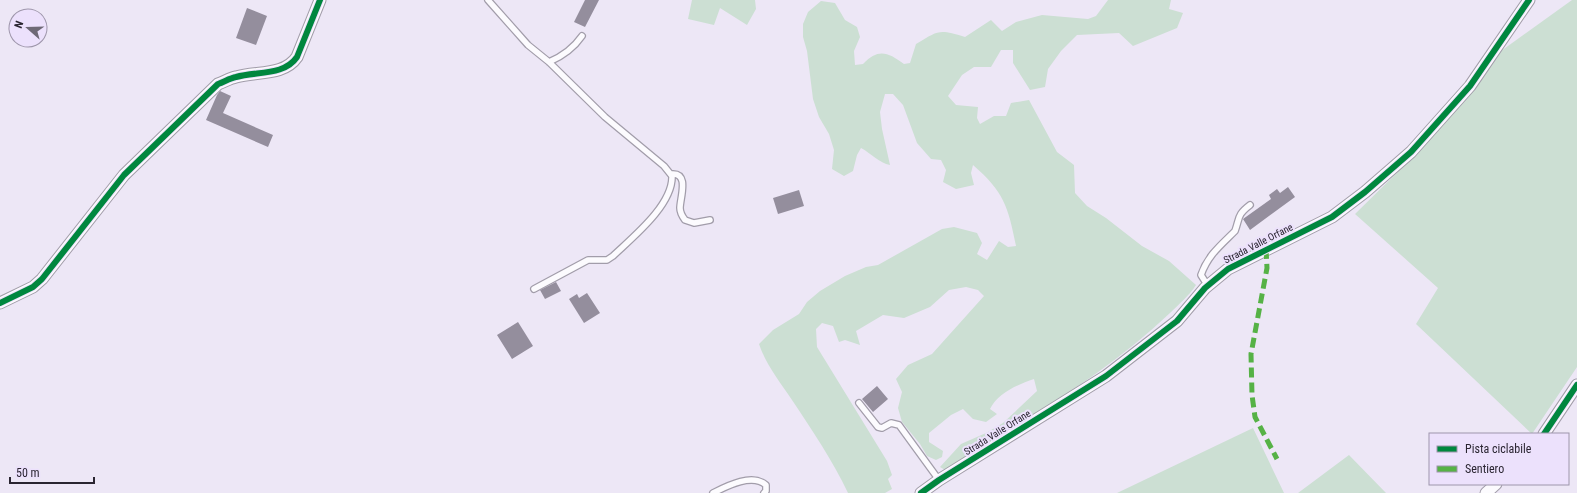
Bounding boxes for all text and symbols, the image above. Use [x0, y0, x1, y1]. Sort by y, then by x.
north arrow [8, 8, 48, 48]
text: N [12, 19, 26, 30]
street label: Strada Valle Orfane [1222, 221, 1295, 266]
street label: Strada Valle Orfane [962, 407, 1033, 457]
legend [1429, 433, 1569, 485]
text: Pista ciclabile [1465, 442, 1532, 456]
scale bar [10, 459, 94, 485]
text: Sentiero [1465, 462, 1504, 476]
text: 50 m [16, 466, 40, 480]

